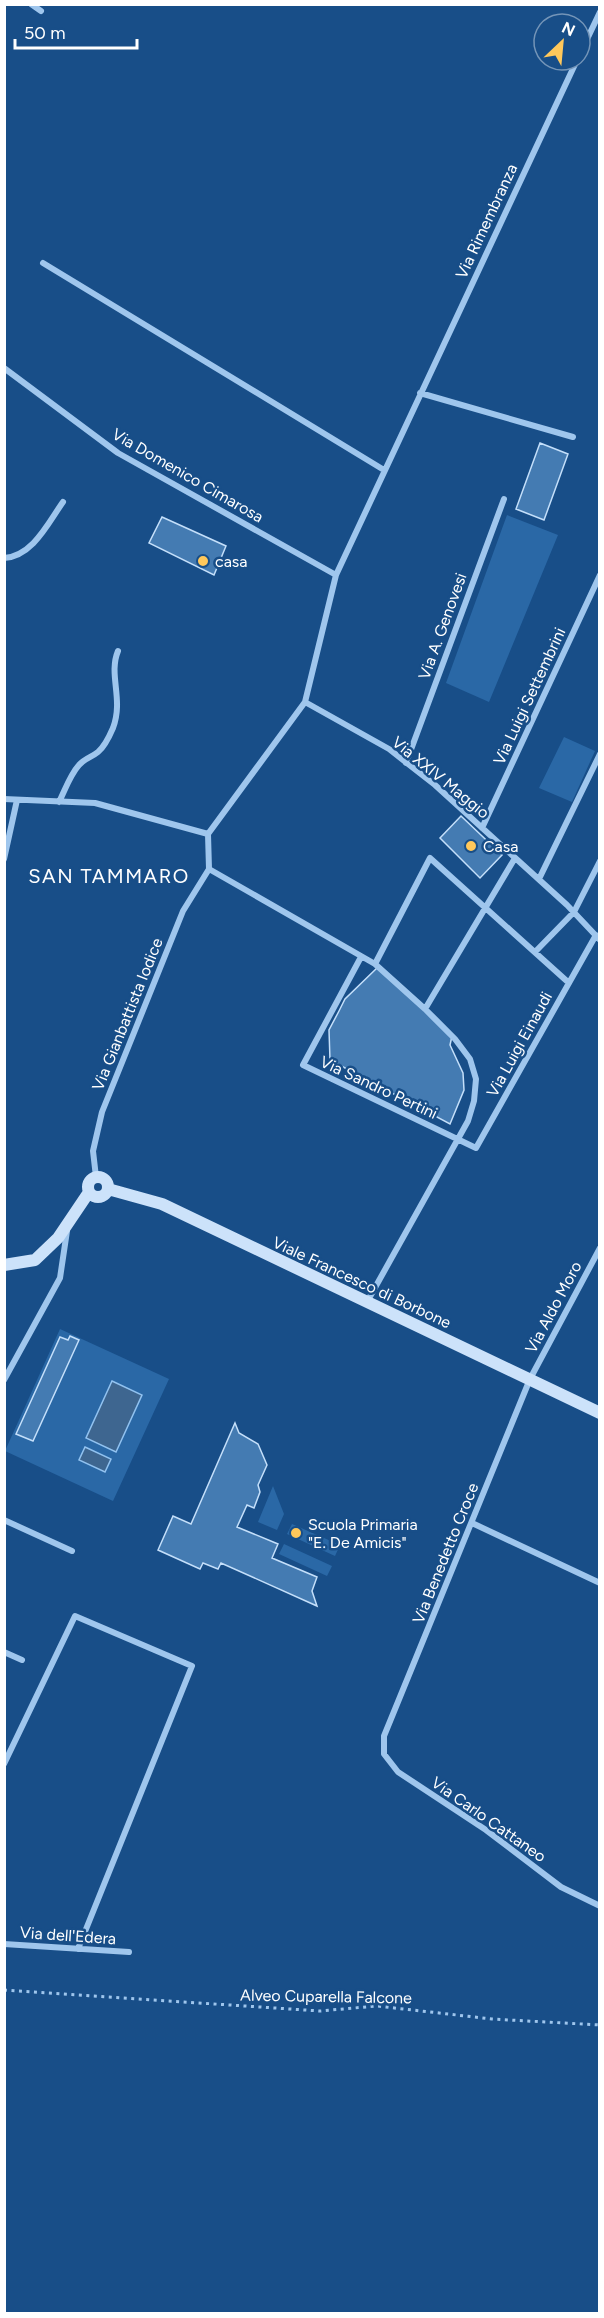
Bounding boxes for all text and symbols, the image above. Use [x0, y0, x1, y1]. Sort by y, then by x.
scale bar [15, 12, 136, 50]
north arrow [532, 12, 592, 72]
text: N [559, 18, 578, 40]
text: 50 m [24, 22, 66, 44]
street label: Via Rimembranza [452, 161, 521, 282]
street label: Via Domenico Cimarosa [109, 424, 267, 527]
place label: casa [215, 552, 247, 571]
marker: casa [196, 554, 210, 568]
street label: Via A. Genovesi [414, 570, 471, 682]
street label: Via Luigi Settembrini [489, 625, 570, 768]
street label: Via XXIV Maggio [388, 732, 493, 822]
place label: Casa [483, 837, 518, 856]
marker: Casa [464, 839, 478, 853]
district label: SAN TAMMARO [28, 864, 190, 888]
street label: Via Gianbattista Iodice [88, 935, 167, 1093]
street label: Via Luigi Einaudi [483, 988, 556, 1100]
street label: Via Sandro Pertini [317, 1052, 441, 1123]
street label: Viale Francesco di Borbone [270, 1233, 454, 1332]
street label: Via Aldo Moro [521, 1258, 586, 1356]
street label: Via Benedetto Croce [409, 1480, 482, 1626]
place label: Scuola Primaria "E. De Amicis" [308, 1515, 418, 1552]
marker: Scuola Primaria "E. De Amicis" [289, 1526, 303, 1540]
street label: Via Carlo Cattaneo [428, 1773, 550, 1866]
street label: Via dell'Edera [19, 1923, 117, 1948]
street label: Alveo Cuparella Falcone [240, 1986, 412, 2008]

